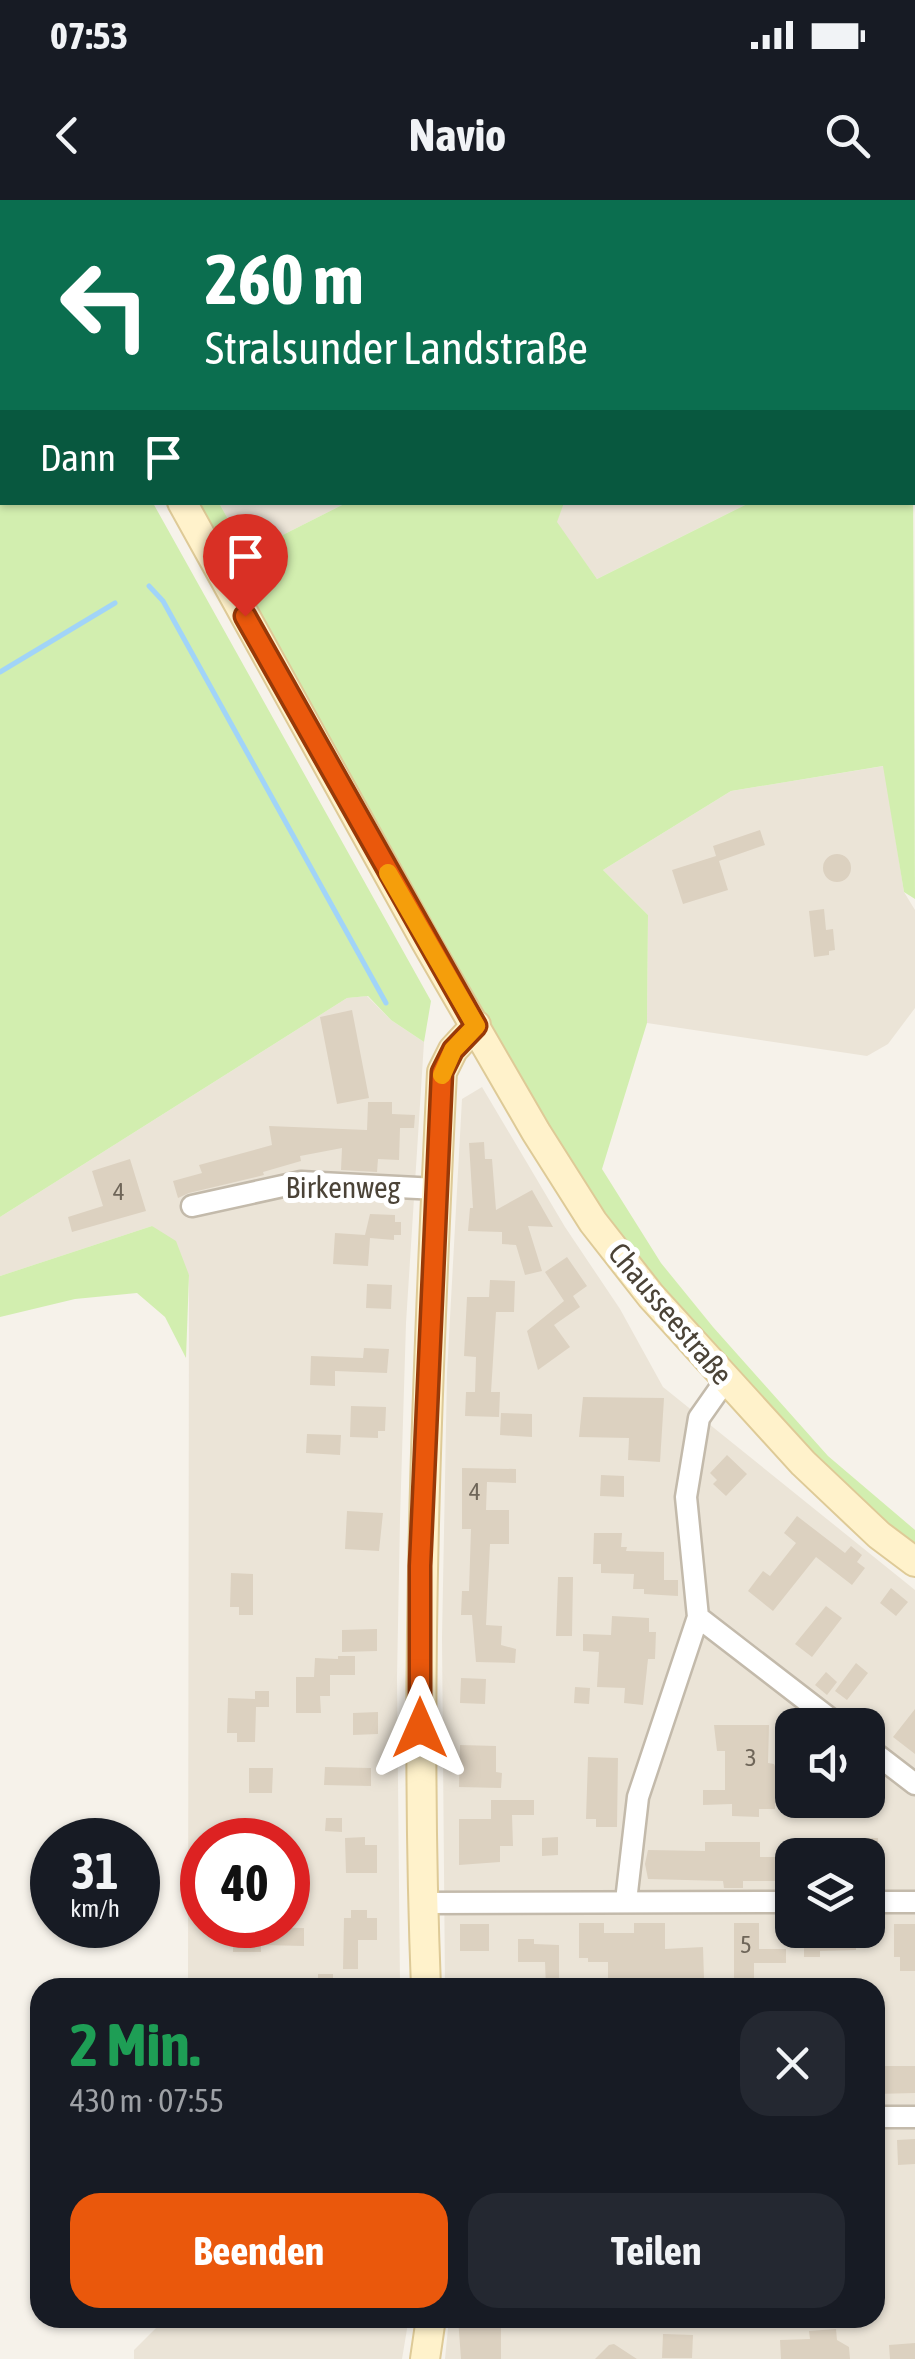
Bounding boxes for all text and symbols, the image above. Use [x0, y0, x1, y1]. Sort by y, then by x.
text: 07:53 [50, 14, 128, 57]
icon: back [40, 108, 95, 163]
icon: search [820, 108, 875, 163]
text: Navio [409, 109, 506, 161]
text: 260 m [205, 239, 364, 319]
icon: left [40, 240, 170, 370]
text: Stralsunder Landstraße [205, 322, 588, 374]
icon: arrive [136, 430, 191, 485]
text: Dann [40, 436, 116, 479]
pin [203, 514, 288, 617]
icon: arrive [218, 529, 273, 584]
street label: Birkenweg [286, 1170, 401, 1204]
house number: 4 [113, 1177, 125, 1205]
street label: Chausseestraße [602, 1236, 740, 1391]
house number: 4 [469, 1477, 481, 1505]
position arrow [368, 1676, 472, 1780]
map controls [775, 1708, 885, 1948]
button: sound [775, 1708, 885, 1818]
house number: 3 [745, 1743, 757, 1771]
speed limit sign: 40 [180, 1818, 310, 1948]
button: layers [775, 1838, 885, 1948]
text: 31 [71, 1842, 118, 1900]
text: km/h [70, 1894, 120, 1922]
house number: 5 [740, 1930, 752, 1958]
text: 2 Min. [70, 2010, 200, 2079]
button: close [740, 2011, 845, 2116]
text: 430 m · 07:55 [70, 2082, 224, 2119]
button: Beenden [70, 2193, 448, 2308]
button: Teilen [468, 2193, 845, 2308]

